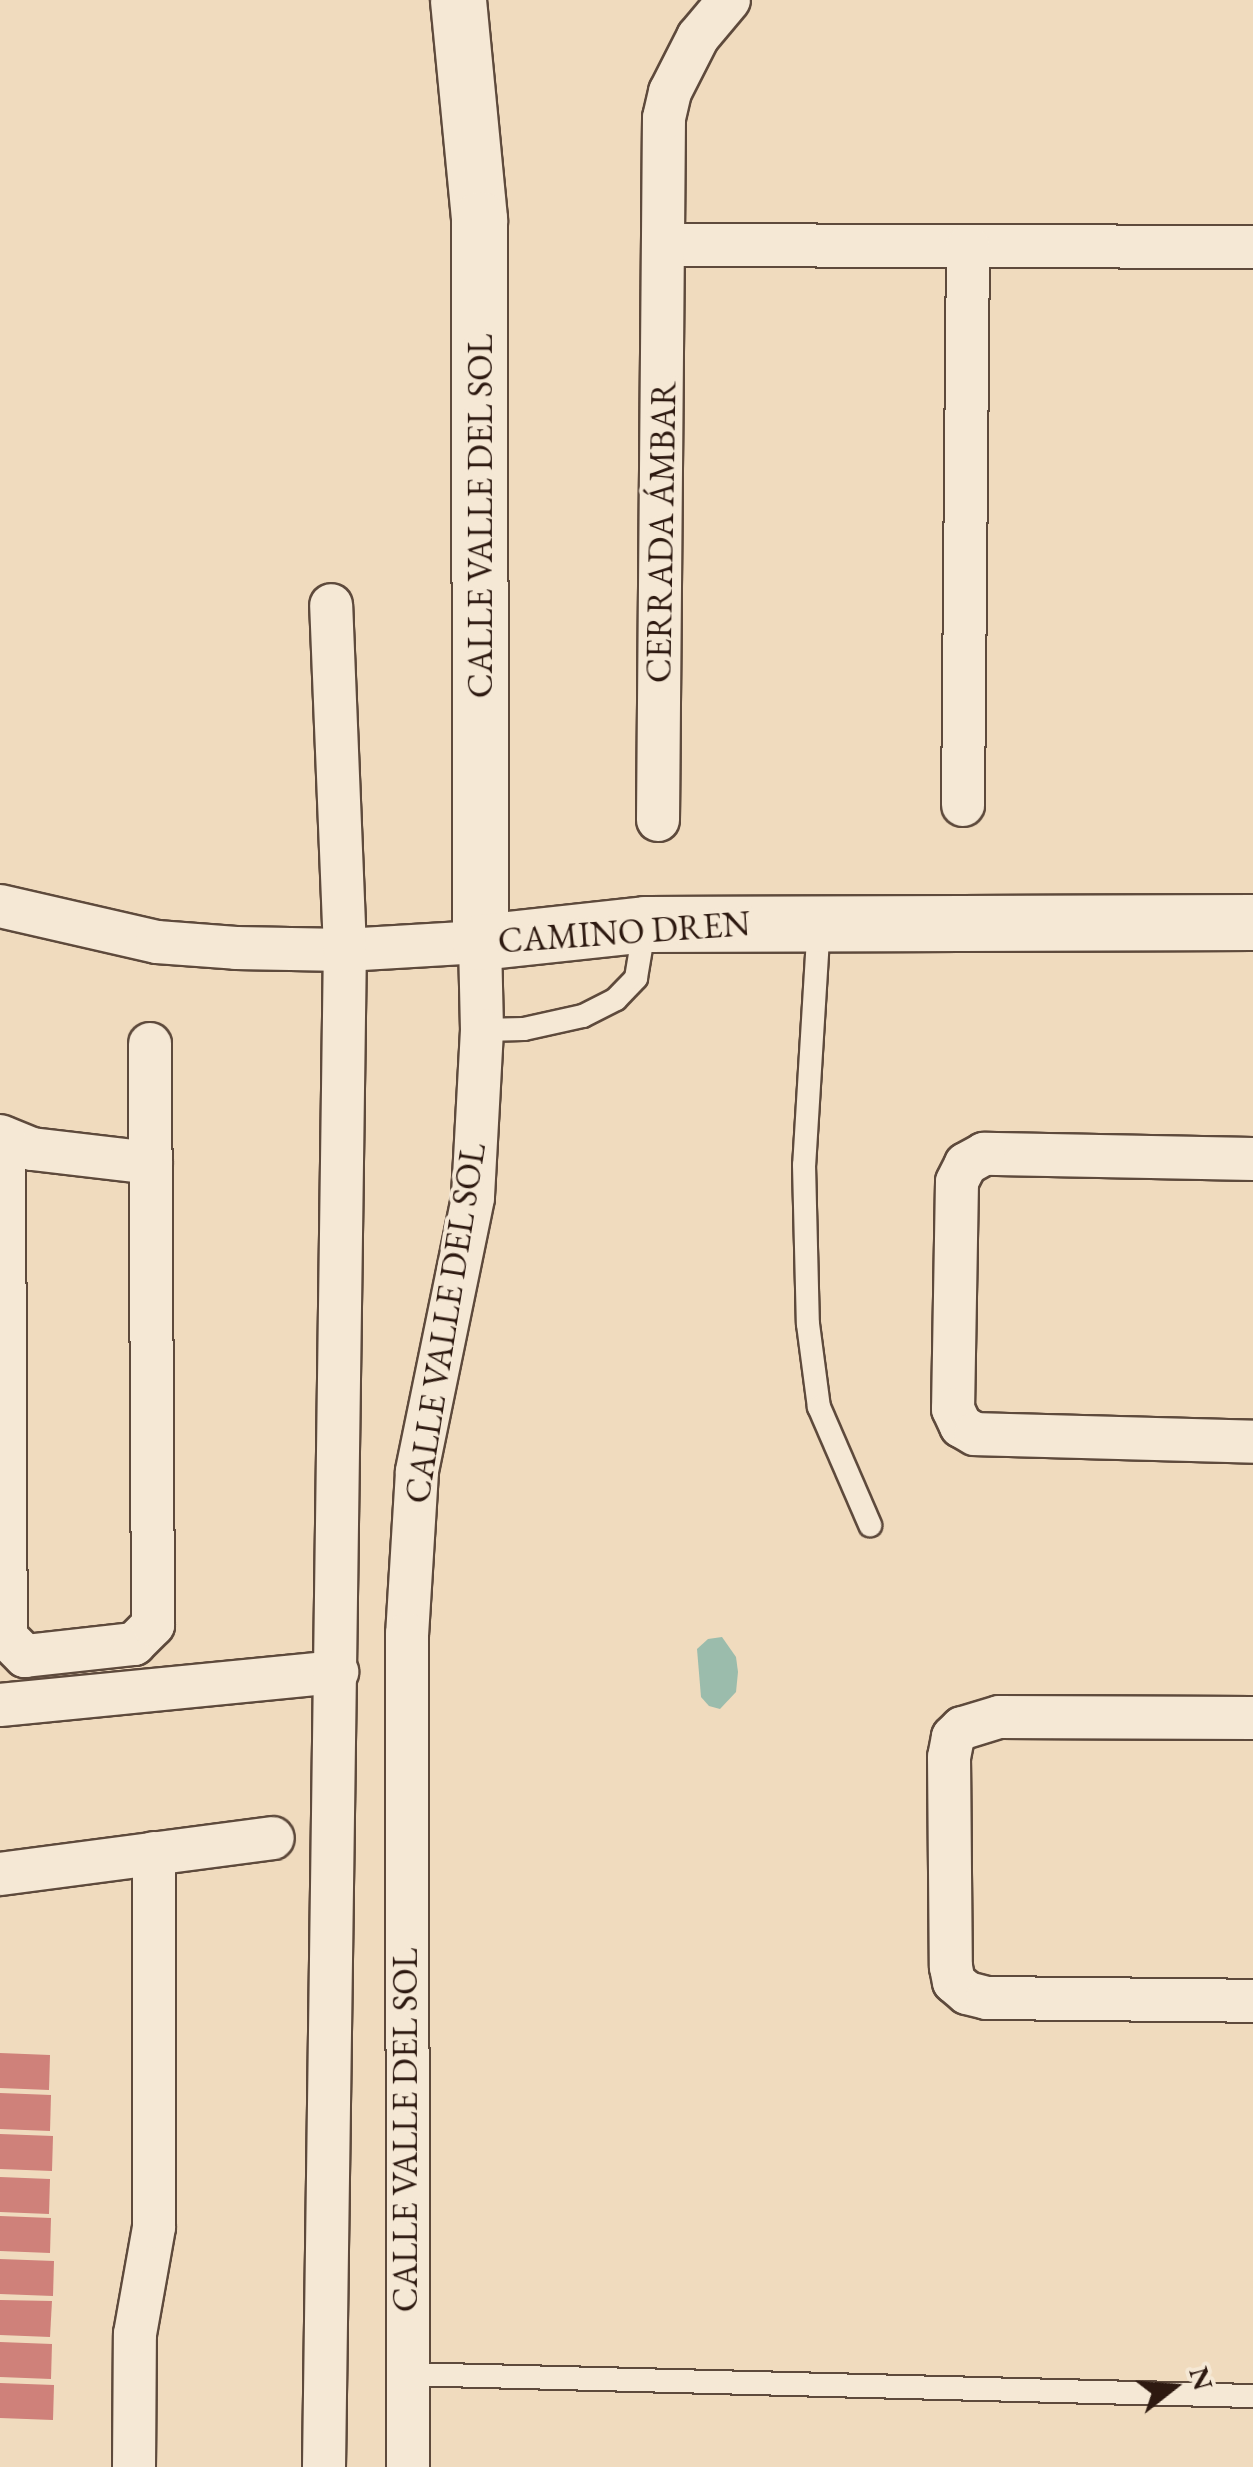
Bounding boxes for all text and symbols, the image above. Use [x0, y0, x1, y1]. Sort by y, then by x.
street label: CALLE VALLE DEL SOL [459, 334, 501, 698]
street label: CERRADA ÁMBAR [637, 381, 685, 683]
street label: CAMINO DREN [496, 902, 752, 962]
street label: CALLE VALLE DEL SOL [396, 1140, 494, 1506]
street label: CALLE VALLE DEL SOL [384, 1948, 426, 2312]
north arrow [1123, 2337, 1223, 2437]
text: N [1181, 2362, 1222, 2394]

